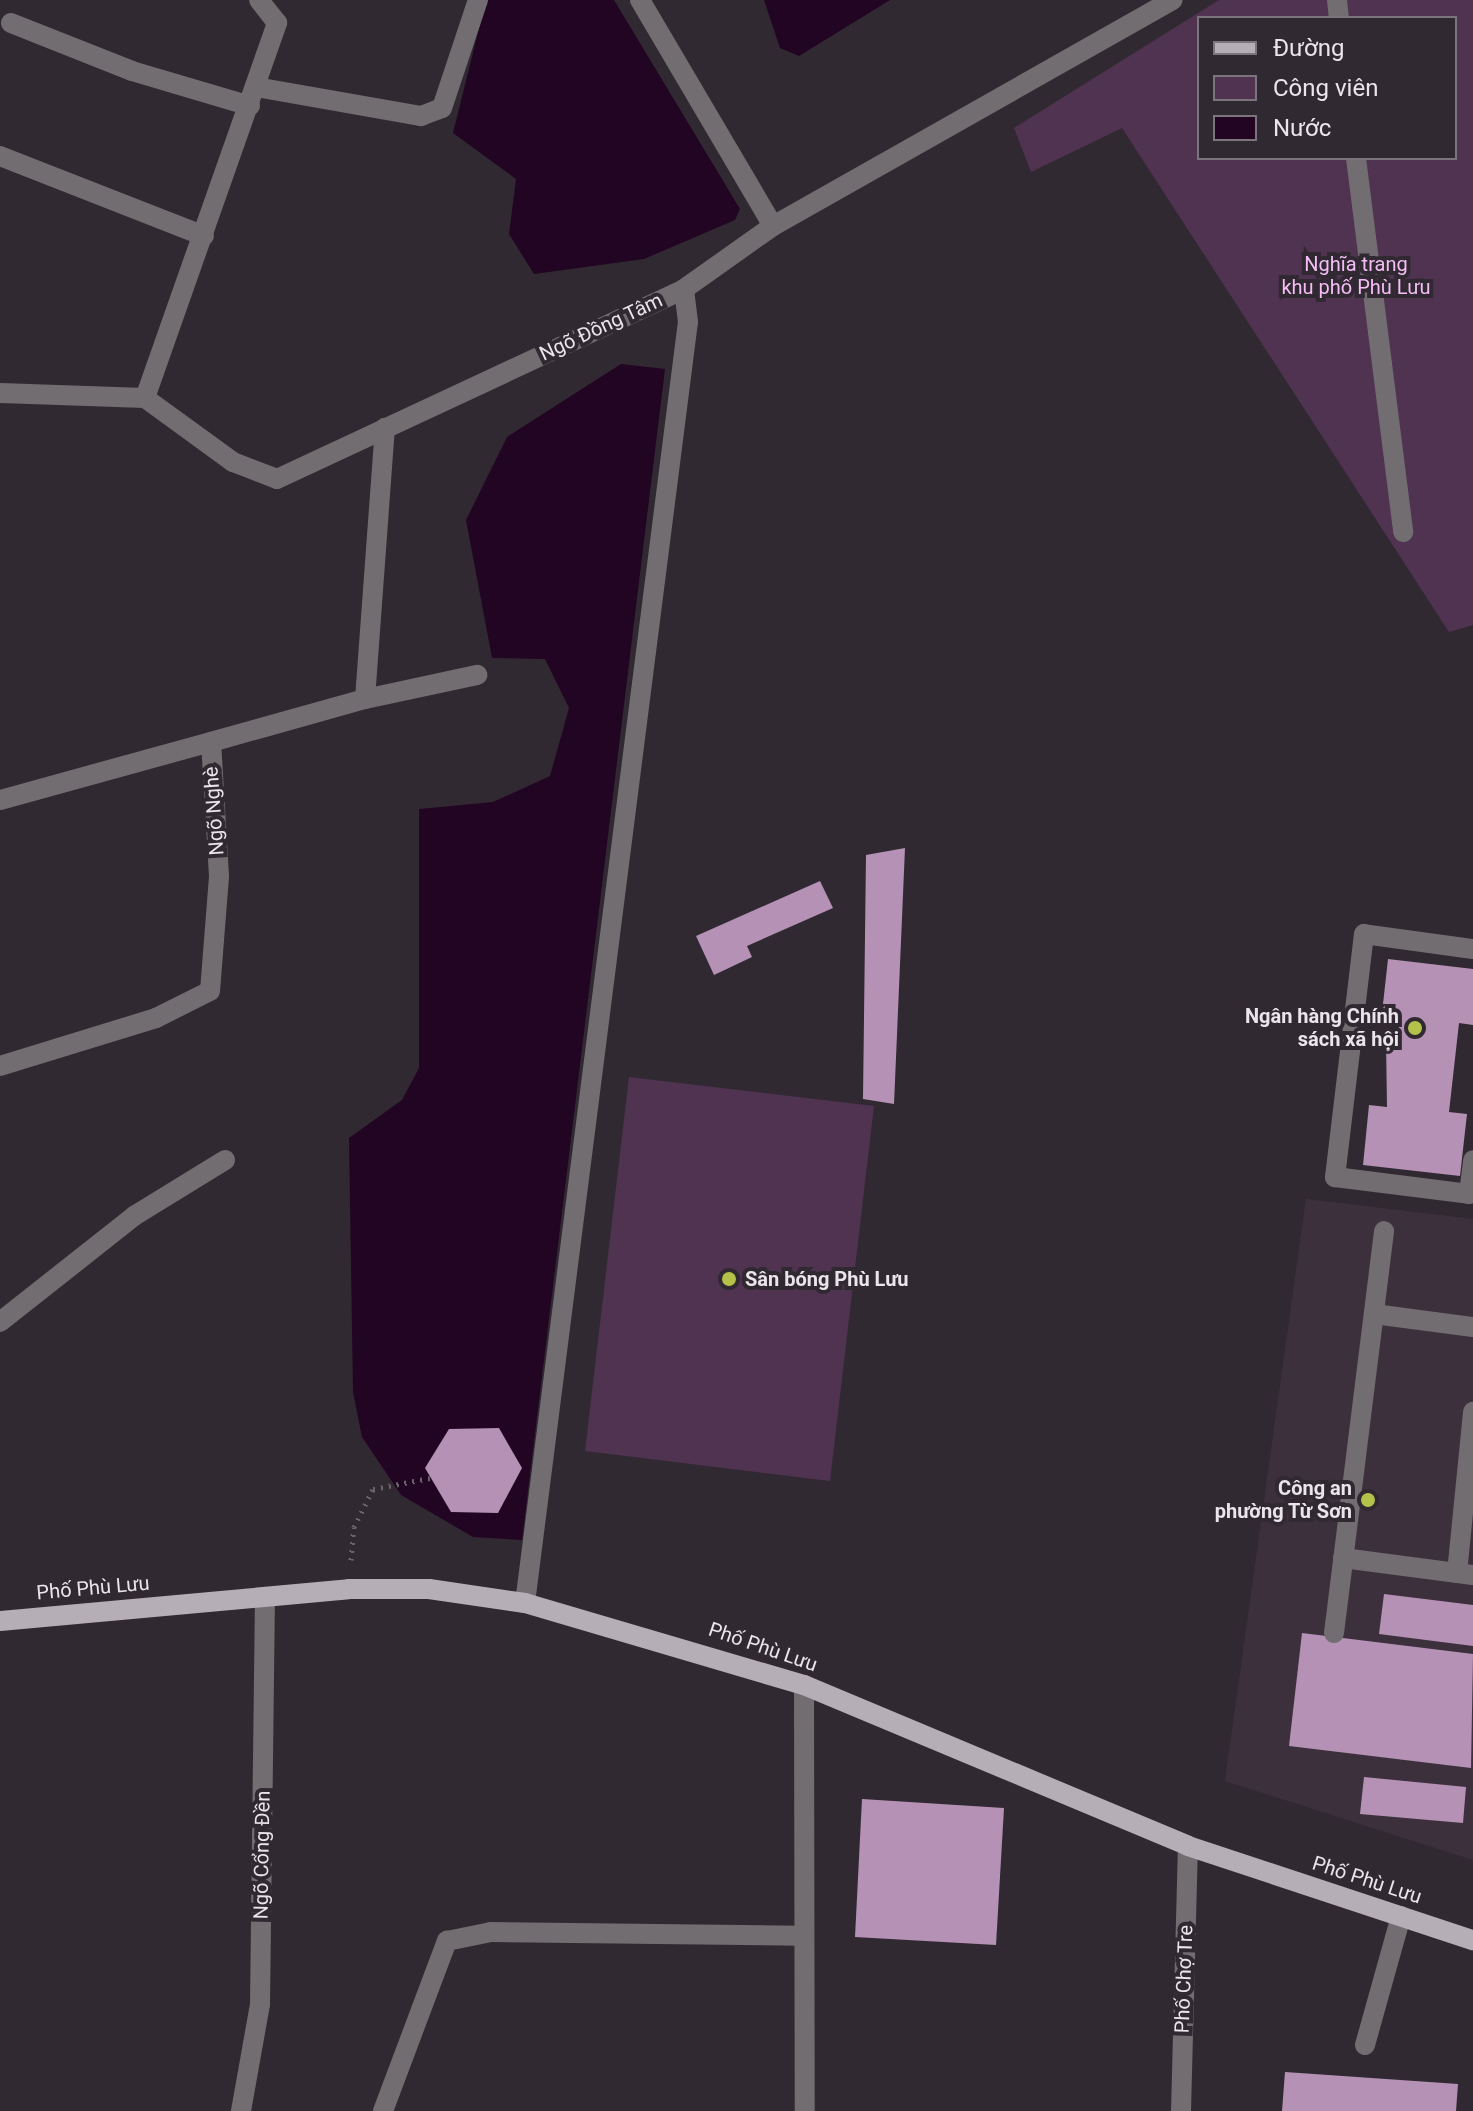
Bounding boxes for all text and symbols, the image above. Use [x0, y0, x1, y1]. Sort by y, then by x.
legend [1197, 16, 1457, 160]
text: Đường [1273, 34, 1344, 62]
text: Công viên [1273, 74, 1378, 102]
text: Nước [1273, 114, 1331, 142]
park label: Nghĩa trang khu phố Phù Lưu [1281, 252, 1431, 299]
street label: Ngõ Đồng Tâm [536, 288, 666, 366]
street label: Ngõ Nghè [199, 766, 229, 856]
place label: Ngân hàng Chính sách xã hội [1245, 1004, 1399, 1051]
marker: Ngân hàng Chính sách xã hội [1406, 1019, 1424, 1037]
place label: Sân bóng Phù Lưu [745, 1267, 909, 1291]
marker: Sân bóng Phù Lưu [720, 1270, 738, 1288]
place label: Công an phường Từ Sơn [1214, 1476, 1352, 1523]
marker: Công an phường Từ Sơn [1359, 1491, 1377, 1509]
street label: Phố Phù Lưu [35, 1571, 151, 1605]
street label: Phố Phù Lưu [706, 1617, 820, 1677]
street label: Ngõ Cổng Đền [249, 1791, 275, 1919]
street label: Phố Phù Lưu [1309, 1851, 1425, 1909]
street label: Phố Chợ Tre [1170, 1924, 1198, 2034]

